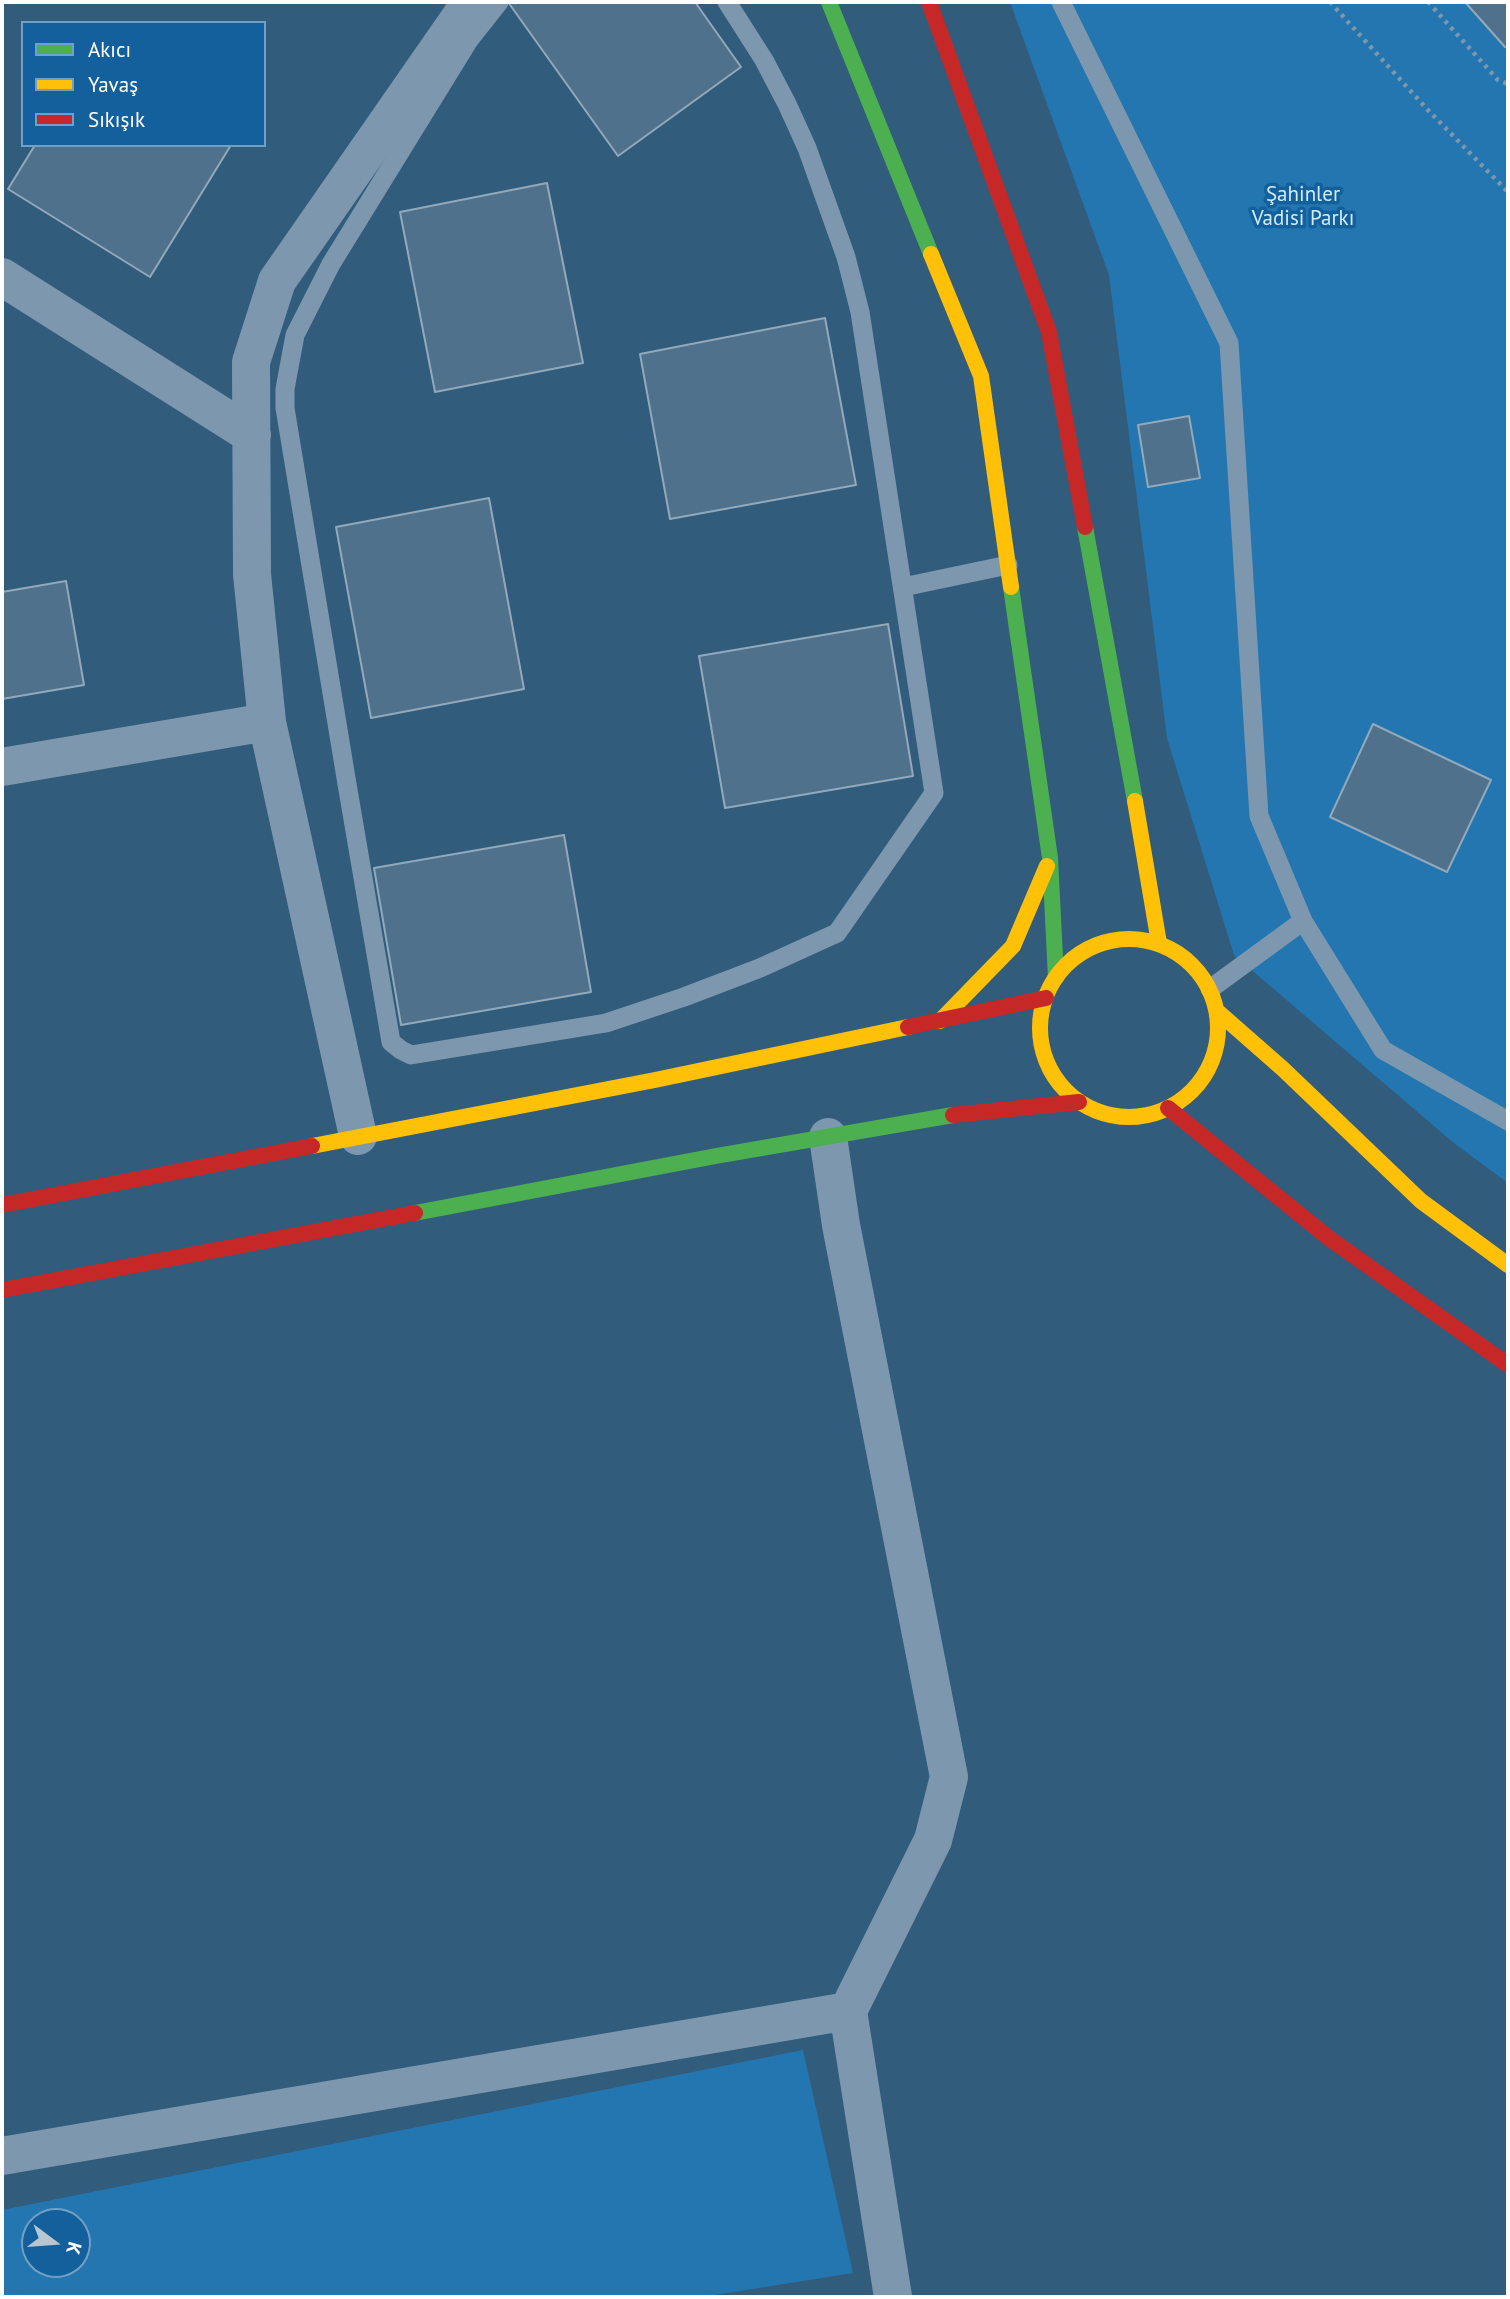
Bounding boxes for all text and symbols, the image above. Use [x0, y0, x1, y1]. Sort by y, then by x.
legend [21, 21, 266, 147]
text: Akıcı [88, 36, 131, 63]
text: Yavaş [88, 71, 138, 98]
text: Sıkışık [88, 106, 145, 133]
park label: Şahinler Vadisi Parkı [1252, 182, 1354, 232]
north arrow [21, 2208, 91, 2278]
text: K [61, 2239, 87, 2257]

